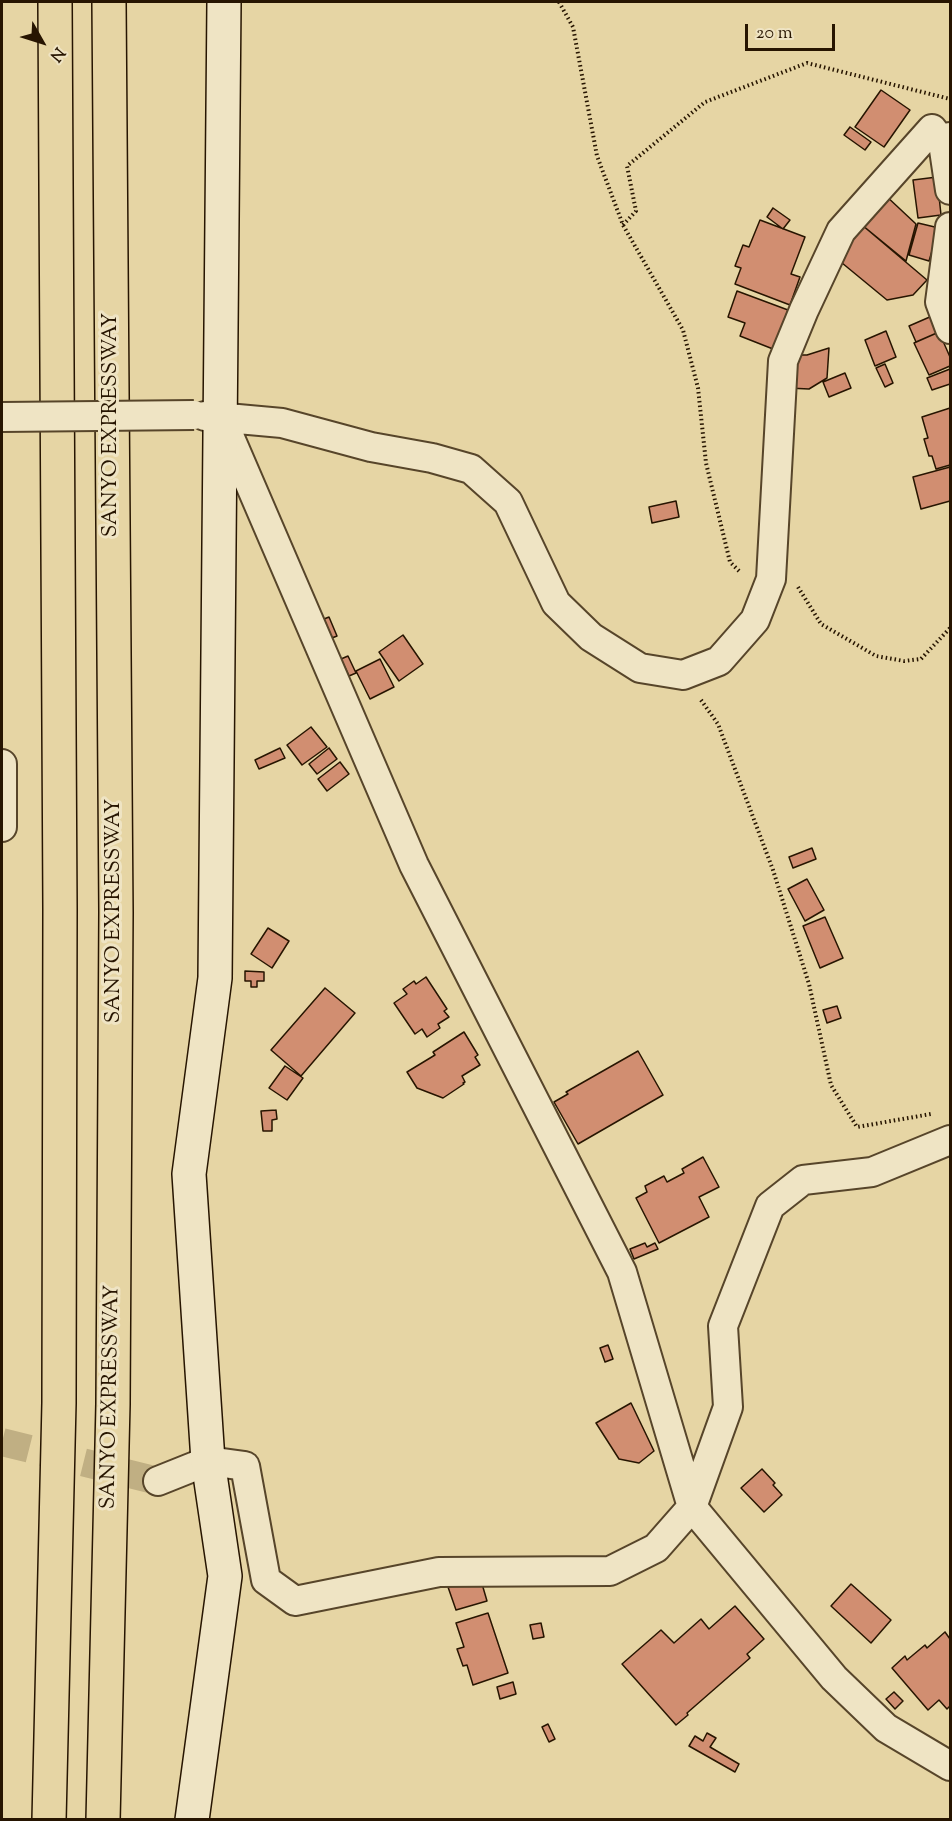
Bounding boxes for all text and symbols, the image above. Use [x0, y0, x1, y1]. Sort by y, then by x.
north arrow [12, 12, 72, 72]
scale bar [748, 12, 838, 50]
text: 20 m [756, 21, 793, 47]
text: N [43, 41, 69, 66]
street label: SANYO EXPRESSWAY [99, 313, 125, 537]
street label: SANYO EXPRESSWAY [102, 799, 128, 1023]
street label: SANYO EXPRESSWAY [97, 1285, 127, 1509]

